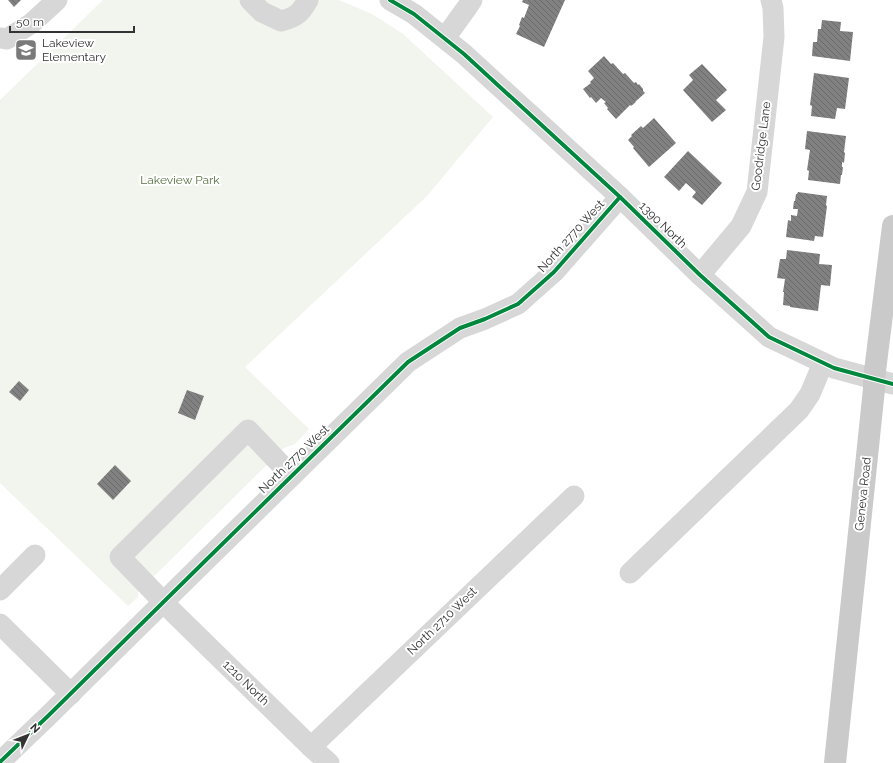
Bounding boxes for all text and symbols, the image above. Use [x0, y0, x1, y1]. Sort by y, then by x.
scale bar [10, 8, 134, 34]
text: 50 m [16, 15, 44, 29]
place label: Lakeview Elementary [42, 36, 106, 64]
school or university icon: Lakeview Elementary [13, 37, 39, 63]
street label: Goodridge Lane [749, 101, 773, 191]
park label: Lakeview Park [140, 173, 220, 187]
street label: North 2770 West [535, 197, 607, 275]
street label: 1390 North [636, 199, 690, 251]
street label: North 2770 West [256, 422, 332, 496]
street label: Geneva Road [852, 456, 874, 532]
street label: North 2710 West [404, 584, 480, 658]
street label: 1210 North [220, 658, 272, 708]
north arrow [8, 715, 48, 755]
text: N [27, 721, 43, 736]

